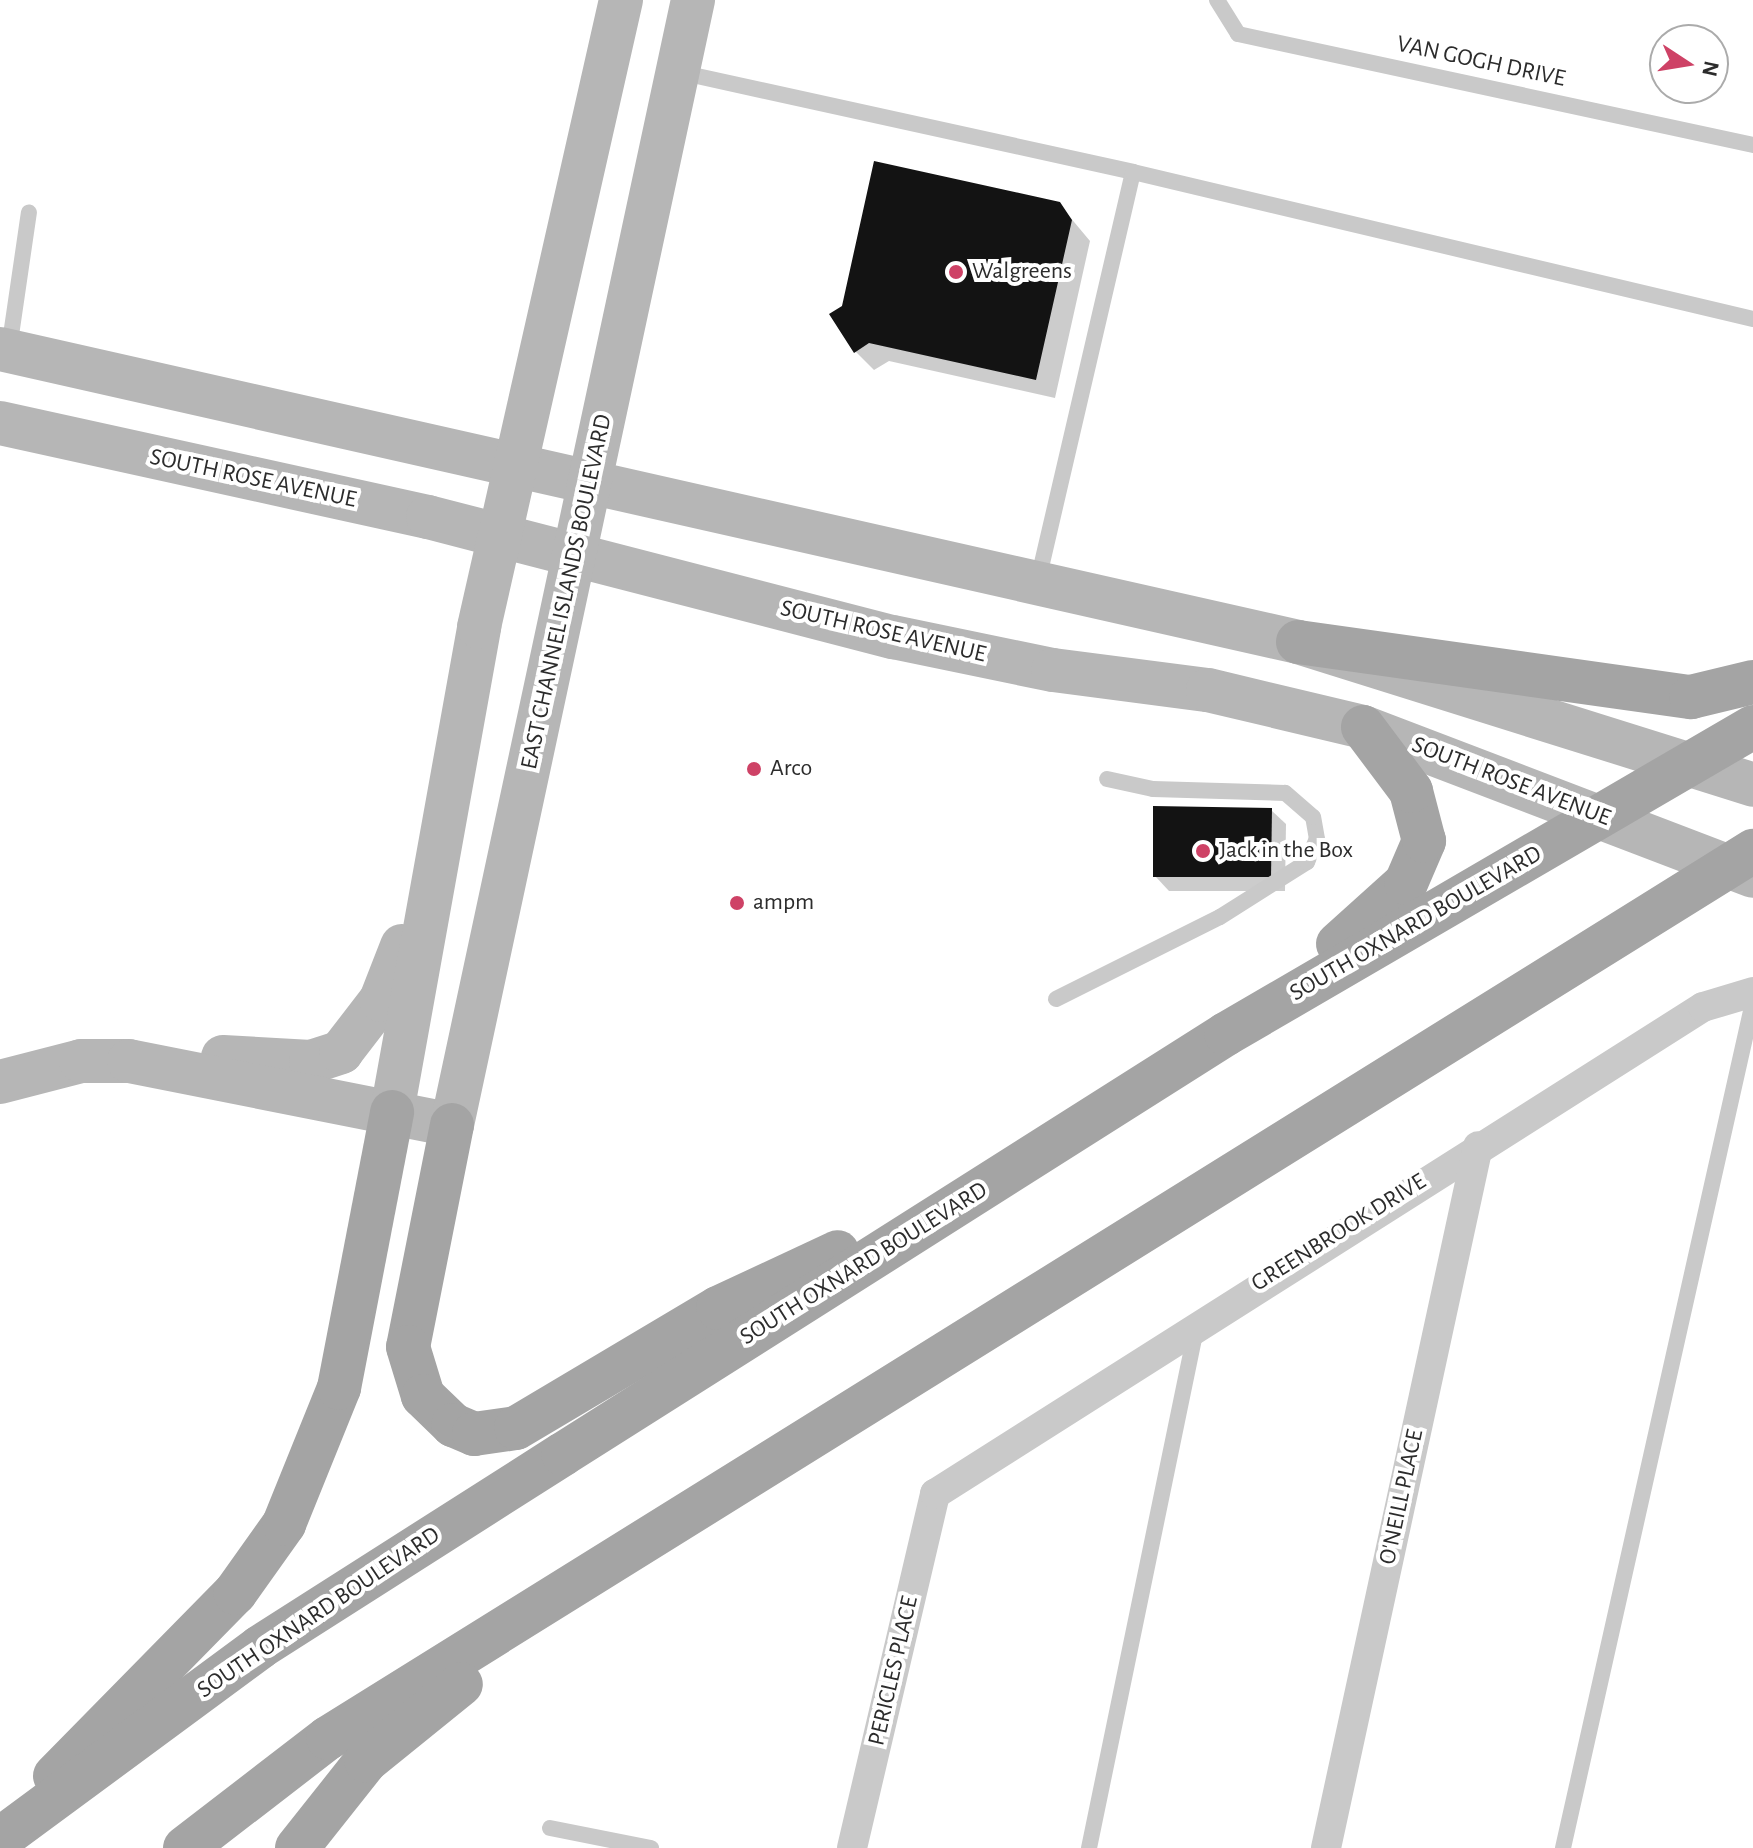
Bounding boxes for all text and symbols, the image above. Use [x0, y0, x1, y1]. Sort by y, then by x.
north arrow [1649, 24, 1729, 104]
street label: VAN GOGH DRIVE [1394, 30, 1568, 94]
text: N [1698, 59, 1723, 78]
place label: Walgreens [972, 258, 1072, 286]
marker: Walgreens [947, 263, 965, 281]
street label: EAST CHANNEL ISLANDS BOULEVARD [515, 412, 619, 772]
street label: SOUTH ROSE AVENUE [147, 443, 359, 515]
street label: SOUTH ROSE AVENUE [777, 594, 989, 670]
street label: SOUTH ROSE AVENUE [1408, 731, 1614, 833]
place label: Arco [770, 755, 812, 783]
marker: Arco [745, 760, 763, 778]
place label: Jack in the Box [1219, 837, 1353, 865]
street label: SOUTH OXNARD BOULEVARD [1285, 840, 1547, 1008]
marker: Jack in the Box [1194, 842, 1212, 860]
place label: ampm [753, 889, 814, 917]
marker: ampm [728, 894, 746, 912]
street label: GREENBROOK DRIVE [1246, 1168, 1432, 1298]
street label: SOUTH OXNARD BOULEVARD [735, 1176, 993, 1352]
street label: O'NEILL PLACE [1374, 1427, 1430, 1567]
street label: SOUTH OXNARD BOULEVARD [192, 1521, 446, 1705]
street label: PERICLES PLACE [863, 1593, 925, 1749]

